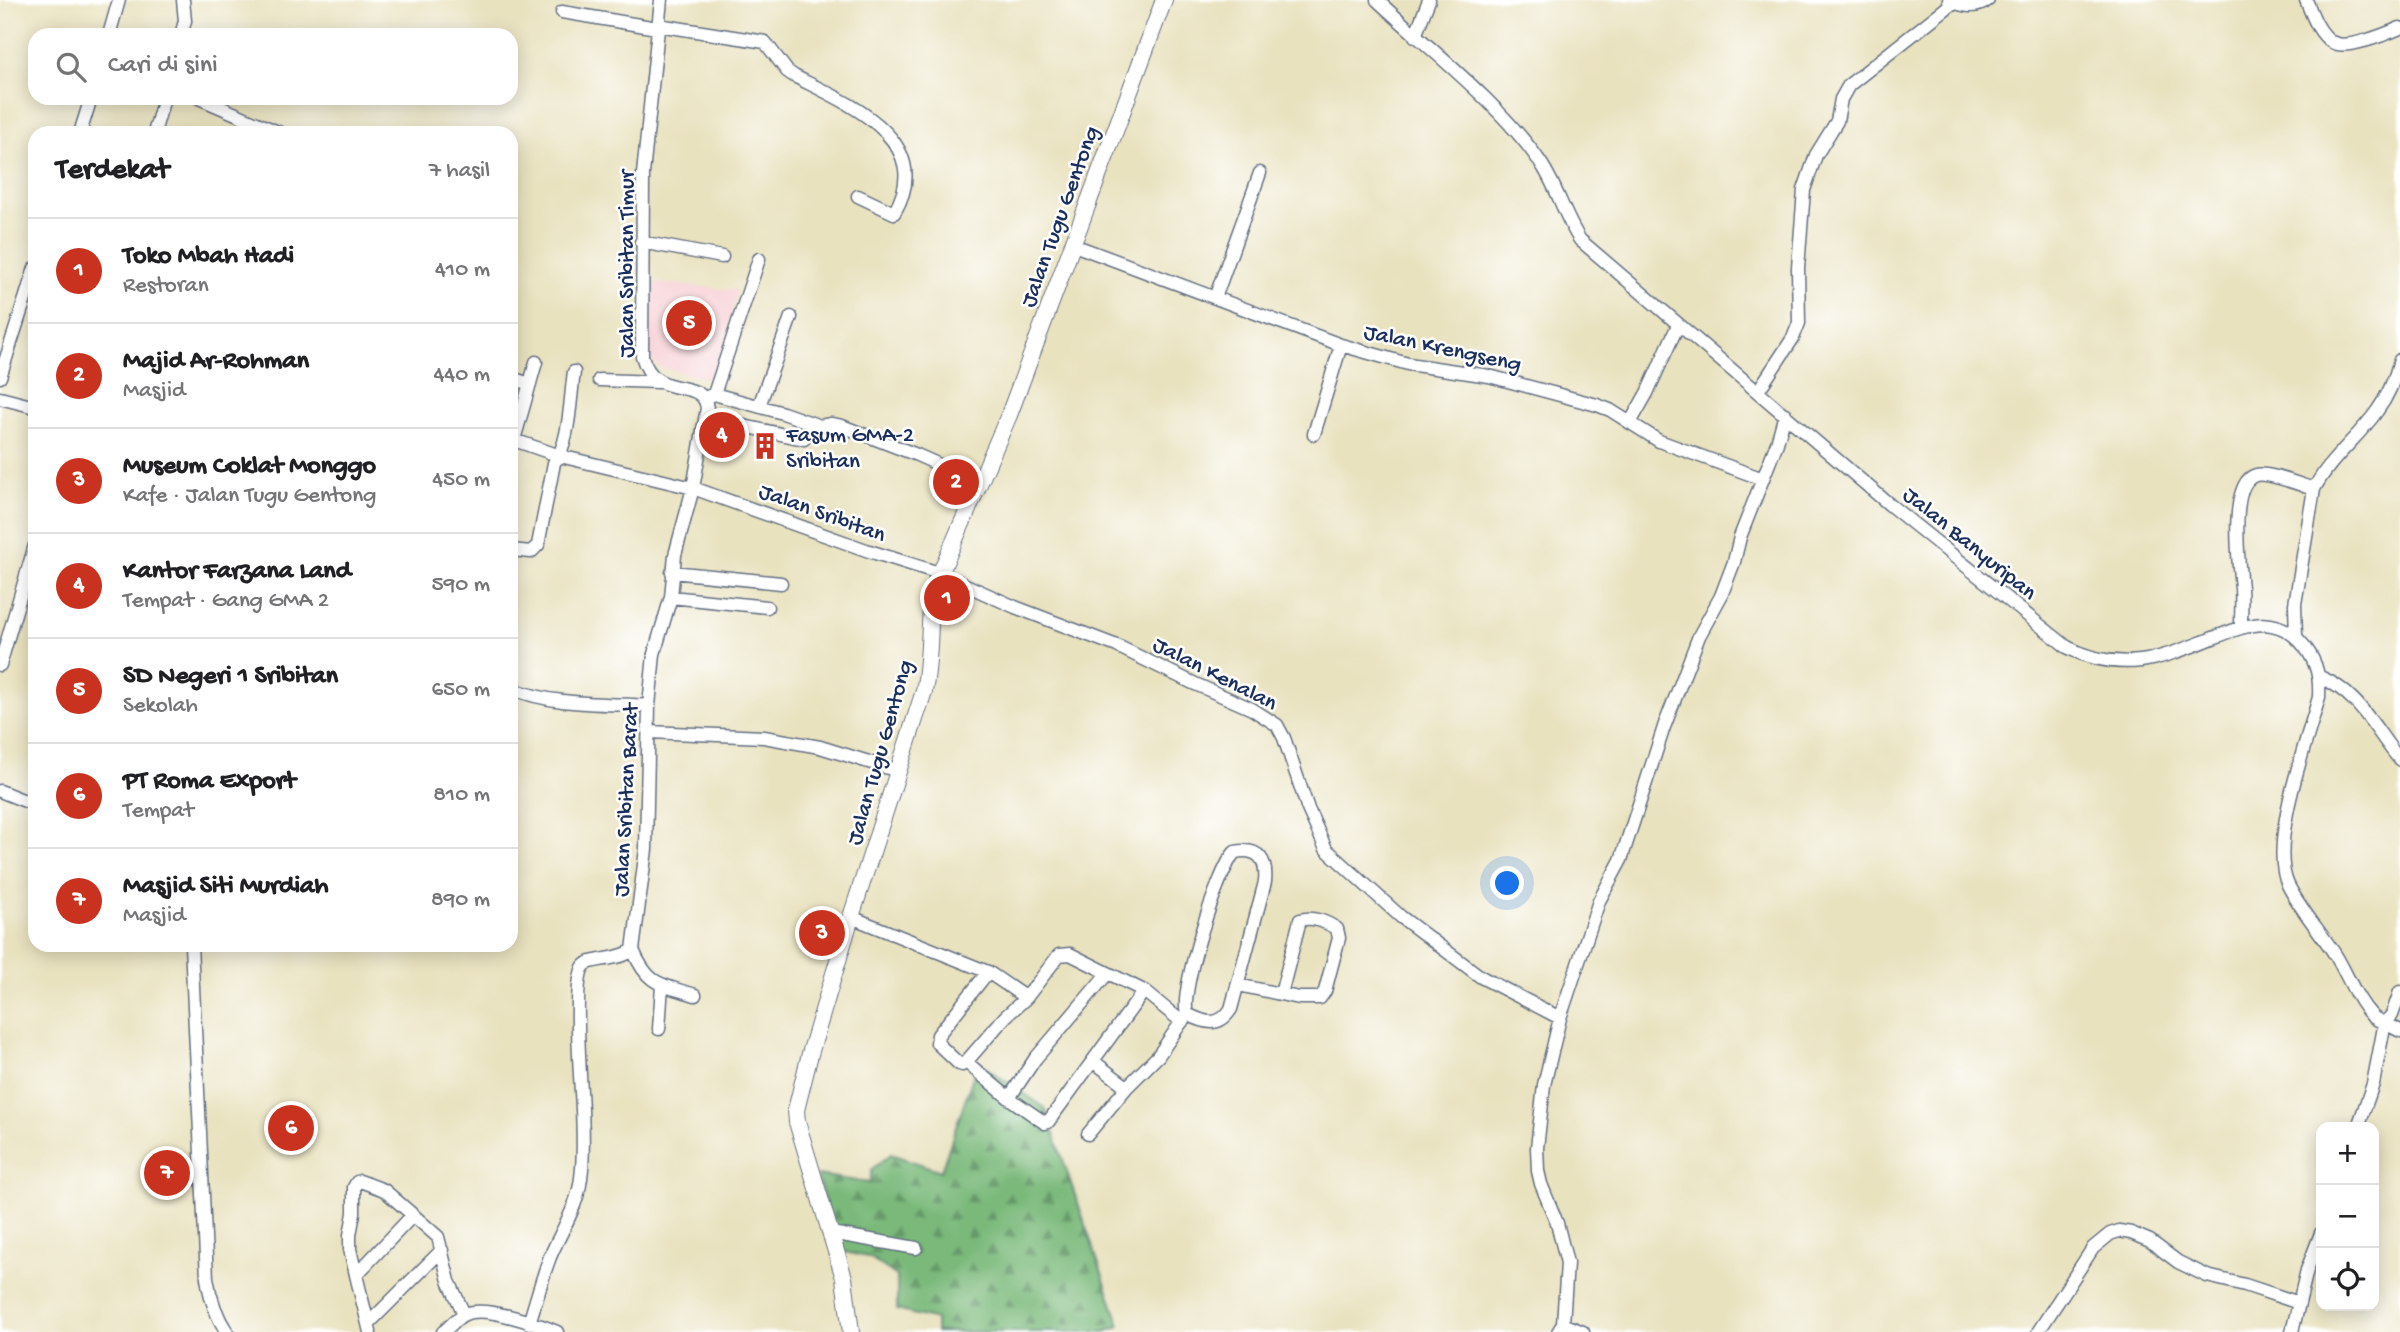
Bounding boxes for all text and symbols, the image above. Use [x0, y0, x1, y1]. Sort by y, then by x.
search box [28, 28, 518, 105]
icon: search [52, 48, 90, 86]
text: Cari di sini [108, 51, 218, 82]
street label: Jalan Tugu Gentong [1016, 123, 1107, 311]
text: Terdekat [56, 154, 169, 189]
text: 7 hasil [429, 158, 490, 185]
street label: Jalan Sribitan Timur [615, 168, 642, 358]
text: Toko Mbah Hadi [123, 242, 294, 273]
text: 1 [74, 257, 84, 284]
text: 410 m [435, 257, 490, 284]
text: Restoran [123, 273, 209, 300]
pin: 5 [666, 297, 712, 349]
street label: Jalan Krengseng [1361, 320, 1523, 379]
text: Majid Ar-Rohman [123, 347, 309, 378]
text: 2 [73, 362, 85, 389]
text: 440 m [433, 362, 490, 389]
text: Masjid [123, 378, 185, 405]
pin: 4 [699, 409, 745, 461]
place label: Fasum GMA-2 Sribitan [785, 423, 914, 476]
building icon: Fasum GMA-2 Sribitan [750, 431, 780, 461]
text: Museum Coklat Monggo [123, 452, 376, 483]
pin: 2 [933, 456, 979, 508]
text: 3 [73, 467, 85, 494]
text: 450 m [432, 467, 490, 494]
street label: Jalan Sribitan [755, 479, 889, 550]
street label: Jalan Banyuripan [1896, 482, 2041, 607]
text: Kafe · Jalan Tugu Gentong [123, 483, 376, 510]
text: Kantor Farzana Land [123, 557, 351, 588]
text: 4 [74, 572, 84, 599]
text: 590 m [432, 572, 490, 599]
pin: 1 [924, 572, 970, 624]
text: Tempat · Gang GMA 2 [123, 588, 329, 615]
street label: Jalan Kenalan [1148, 632, 1281, 718]
street label: Jalan Tugu Gentong [842, 658, 921, 848]
text: SD Negeri 1 Sribitan [123, 662, 338, 693]
text: 5 [73, 677, 85, 704]
text: 650 m [431, 677, 490, 704]
text: Sekolah [123, 693, 198, 720]
street label: Jalan Sribitan Barat [609, 701, 646, 897]
text: PT Roma Export [123, 767, 296, 798]
text: 6 [73, 782, 85, 809]
text: 810 m [433, 782, 490, 809]
text: Tempat [123, 798, 194, 825]
your location [1490, 866, 1524, 900]
text: Masjid Siti Murdiah [123, 872, 328, 903]
text: 7 [73, 887, 85, 914]
text: 890 m [431, 887, 490, 914]
text: Masjid [123, 903, 185, 930]
pin: 3 [799, 907, 845, 959]
pin: 6 [268, 1102, 314, 1154]
map controls [2316, 1122, 2379, 1311]
button: + [2316, 1122, 2379, 1185]
pin: 7 [144, 1147, 190, 1199]
button: − [2316, 1185, 2379, 1248]
button: locate [2316, 1248, 2379, 1311]

